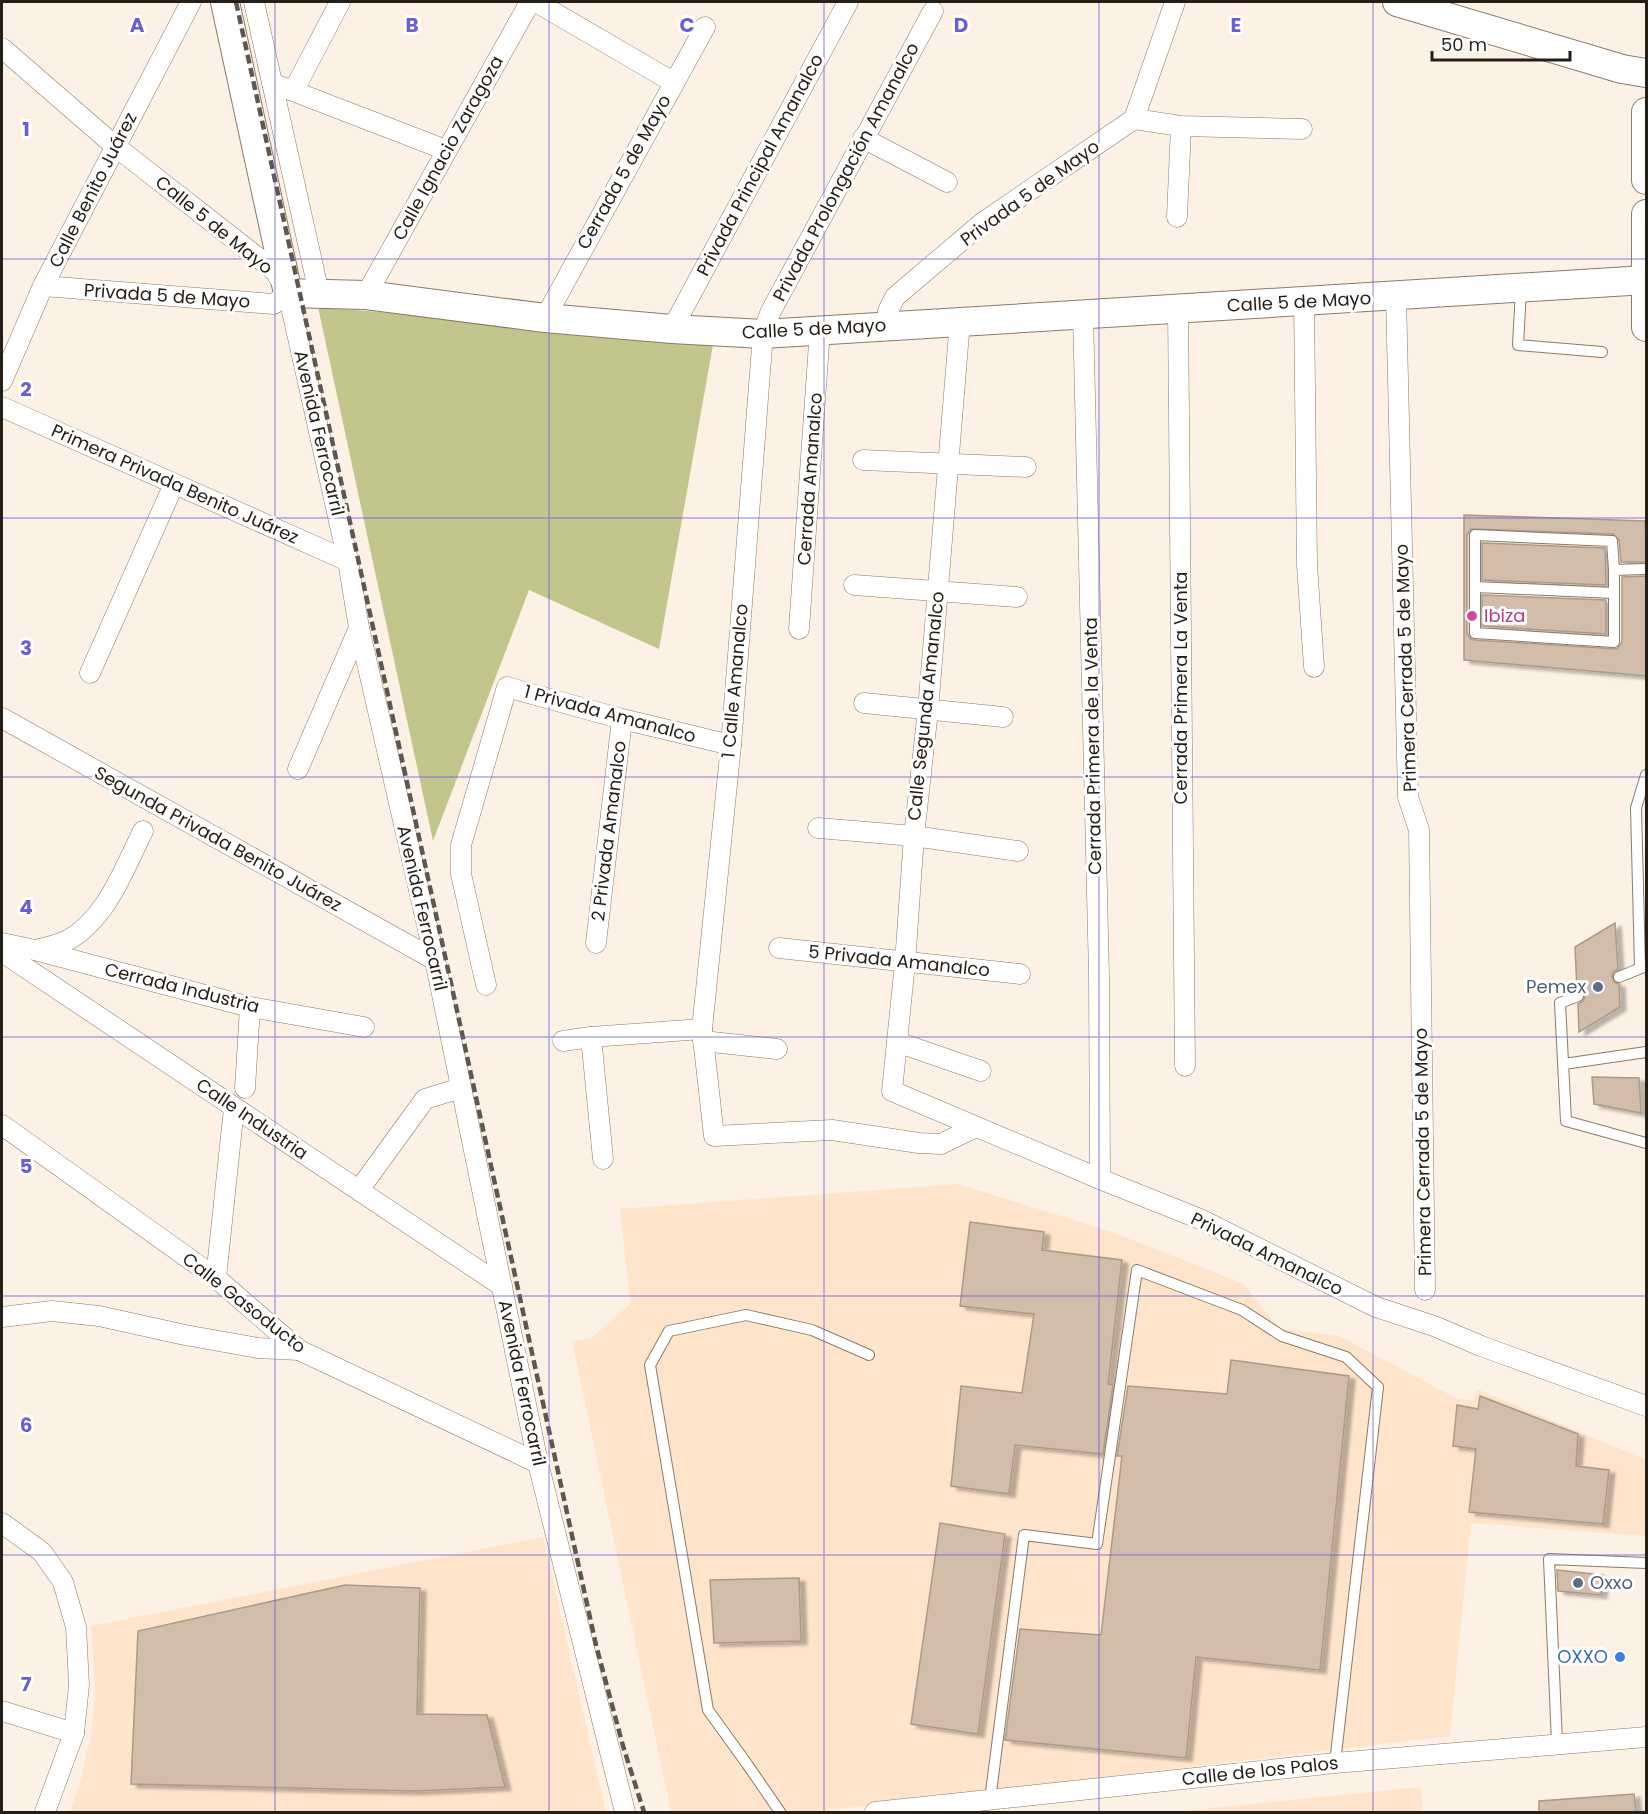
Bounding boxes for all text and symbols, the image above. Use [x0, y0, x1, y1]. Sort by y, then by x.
text: A [130, 11, 145, 39]
text: B [405, 11, 419, 39]
text: C [679, 11, 695, 39]
text: D [954, 11, 968, 39]
text: E [1231, 11, 1241, 39]
scale bar [1432, 24, 1570, 62]
text: 50 m [1441, 32, 1487, 57]
street label: Privada Prolongación Amanalco [766, 38, 925, 306]
street label: Privada Principal Amanalco [690, 49, 829, 280]
street label: Calle Ignacio Zaragoza [386, 51, 509, 245]
street label: Cerrada 5 de Mayo [571, 90, 677, 254]
street label: Calle Benito Juárez [43, 108, 143, 272]
text: 1 [22, 115, 30, 143]
street label: Privada 5 de Mayo [955, 134, 1104, 252]
street label: Calle 5 de Mayo [150, 169, 278, 280]
street label: Privada 5 de Mayo [83, 277, 251, 314]
street label: Calle 5 de Mayo [1226, 285, 1372, 318]
street label: Calle 5 de Mayo [741, 312, 887, 345]
street label: Avenida Ferrocarril [288, 348, 351, 518]
text: 2 [20, 375, 32, 403]
street label: Cerrada Amanalco [791, 392, 828, 566]
street label: Primera Privada Benito Juárez [48, 418, 303, 550]
street label: Primera Cerrada 5 de Mayo [1389, 544, 1422, 793]
street label: Cerrada Primera La Venta [1168, 571, 1193, 805]
street label: Calle Segunda Amanalco [901, 590, 950, 822]
street label: 1 Calle Amanalco [715, 603, 754, 759]
place label: Ibiza [1484, 603, 1525, 628]
marker: Ibiza [1465, 609, 1479, 623]
street label: Cerrada Primera de la Venta [1078, 617, 1107, 875]
text: 3 [20, 634, 32, 662]
street label: 1 Privada Amanalco [521, 679, 699, 748]
street label: 2 Privada Amanalco [585, 739, 632, 923]
street label: Segunda Privada Benito Juárez [90, 760, 346, 917]
street label: Avenida Ferrocarril [391, 823, 454, 993]
text: 4 [19, 893, 33, 921]
street label: 5 Privada Amanalco [807, 939, 991, 982]
street label: Cerrada Industria [102, 956, 262, 1019]
place label: Pemex [1526, 974, 1586, 999]
marker: Pemex [1591, 980, 1605, 994]
street label: Primera Cerrada 5 de Mayo [1408, 1028, 1437, 1276]
street label: Calle Industria [191, 1072, 313, 1165]
text: 5 [20, 1152, 33, 1180]
street label: Privada Amanalco [1187, 1206, 1347, 1301]
street label: Calle Gasoducto [177, 1246, 311, 1359]
street label: Avenida Ferrocarril [493, 1298, 552, 1468]
text: 6 [20, 1411, 32, 1439]
place label: Oxxo [1590, 1570, 1633, 1595]
marker: Oxxo [1571, 1576, 1585, 1590]
place label: OXXO [1557, 1644, 1608, 1669]
marker: OXXO [1613, 1650, 1627, 1664]
text: 7 [21, 1670, 32, 1698]
street label: Calle de los Palos [1181, 1750, 1339, 1791]

